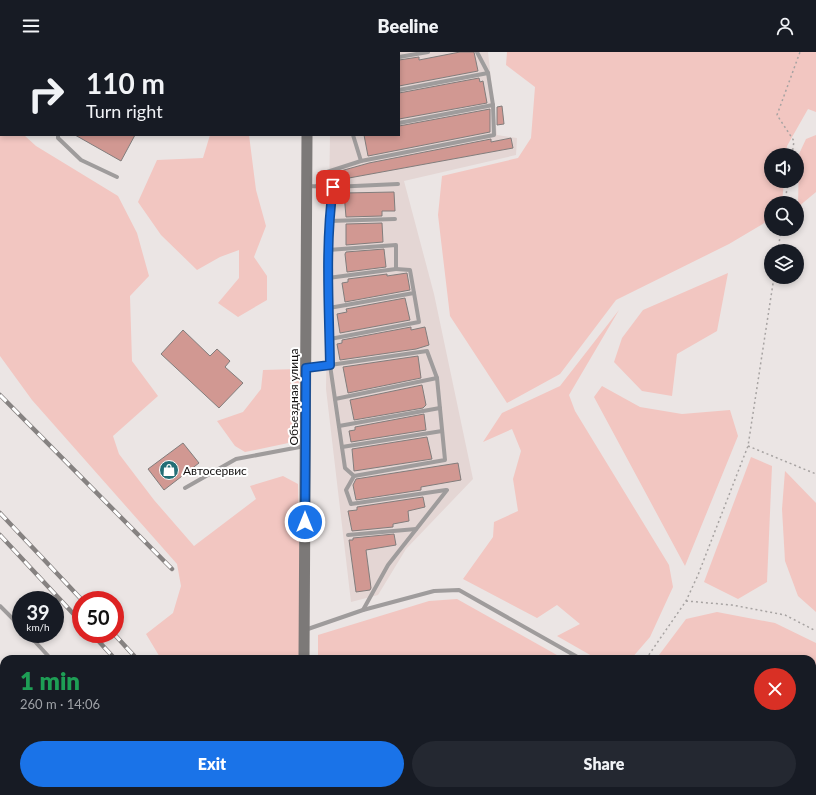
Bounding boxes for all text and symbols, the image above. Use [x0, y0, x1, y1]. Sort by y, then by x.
icon: menu [20, 15, 42, 37]
text: Beeline [378, 15, 438, 37]
icon: person [774, 15, 796, 37]
text: 110 m [86, 66, 165, 100]
icon: right [20, 68, 72, 120]
text: Turn right [86, 100, 163, 122]
map controls [764, 148, 804, 284]
button: sound [764, 148, 804, 188]
pin [316, 170, 350, 204]
icon: arrive [322, 176, 344, 198]
button: search [764, 196, 804, 236]
button: layers [764, 244, 804, 284]
street label: Объездная улица [286, 349, 301, 445]
shop icon: Автосервис [158, 459, 180, 481]
place label: Автосервис [183, 463, 247, 478]
position arrow [284, 501, 326, 543]
speed limit sign: 50 [72, 591, 124, 643]
text: 39 [26, 600, 50, 624]
text: km/h [26, 621, 50, 633]
text: 1 min [20, 666, 80, 695]
button: close [754, 668, 796, 710]
text: 260 m · 14:06 [20, 696, 100, 712]
button: Exit [20, 741, 404, 787]
button: Share [412, 741, 796, 787]

